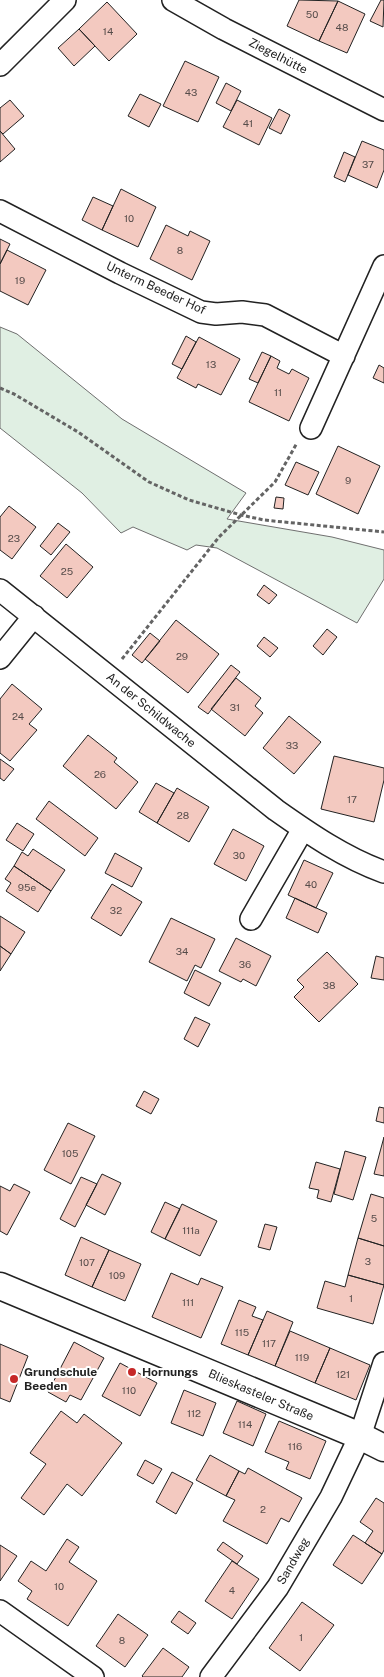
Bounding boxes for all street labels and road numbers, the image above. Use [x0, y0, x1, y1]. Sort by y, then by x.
street label: Ziegelhütte [246, 35, 310, 77]
street label: Unterm Beeder Hof [104, 259, 208, 317]
street label: An der Schildwache [104, 670, 199, 750]
street label: Blieskasteler Straße [206, 1366, 316, 1424]
street label: Sandweg [274, 1535, 312, 1587]

